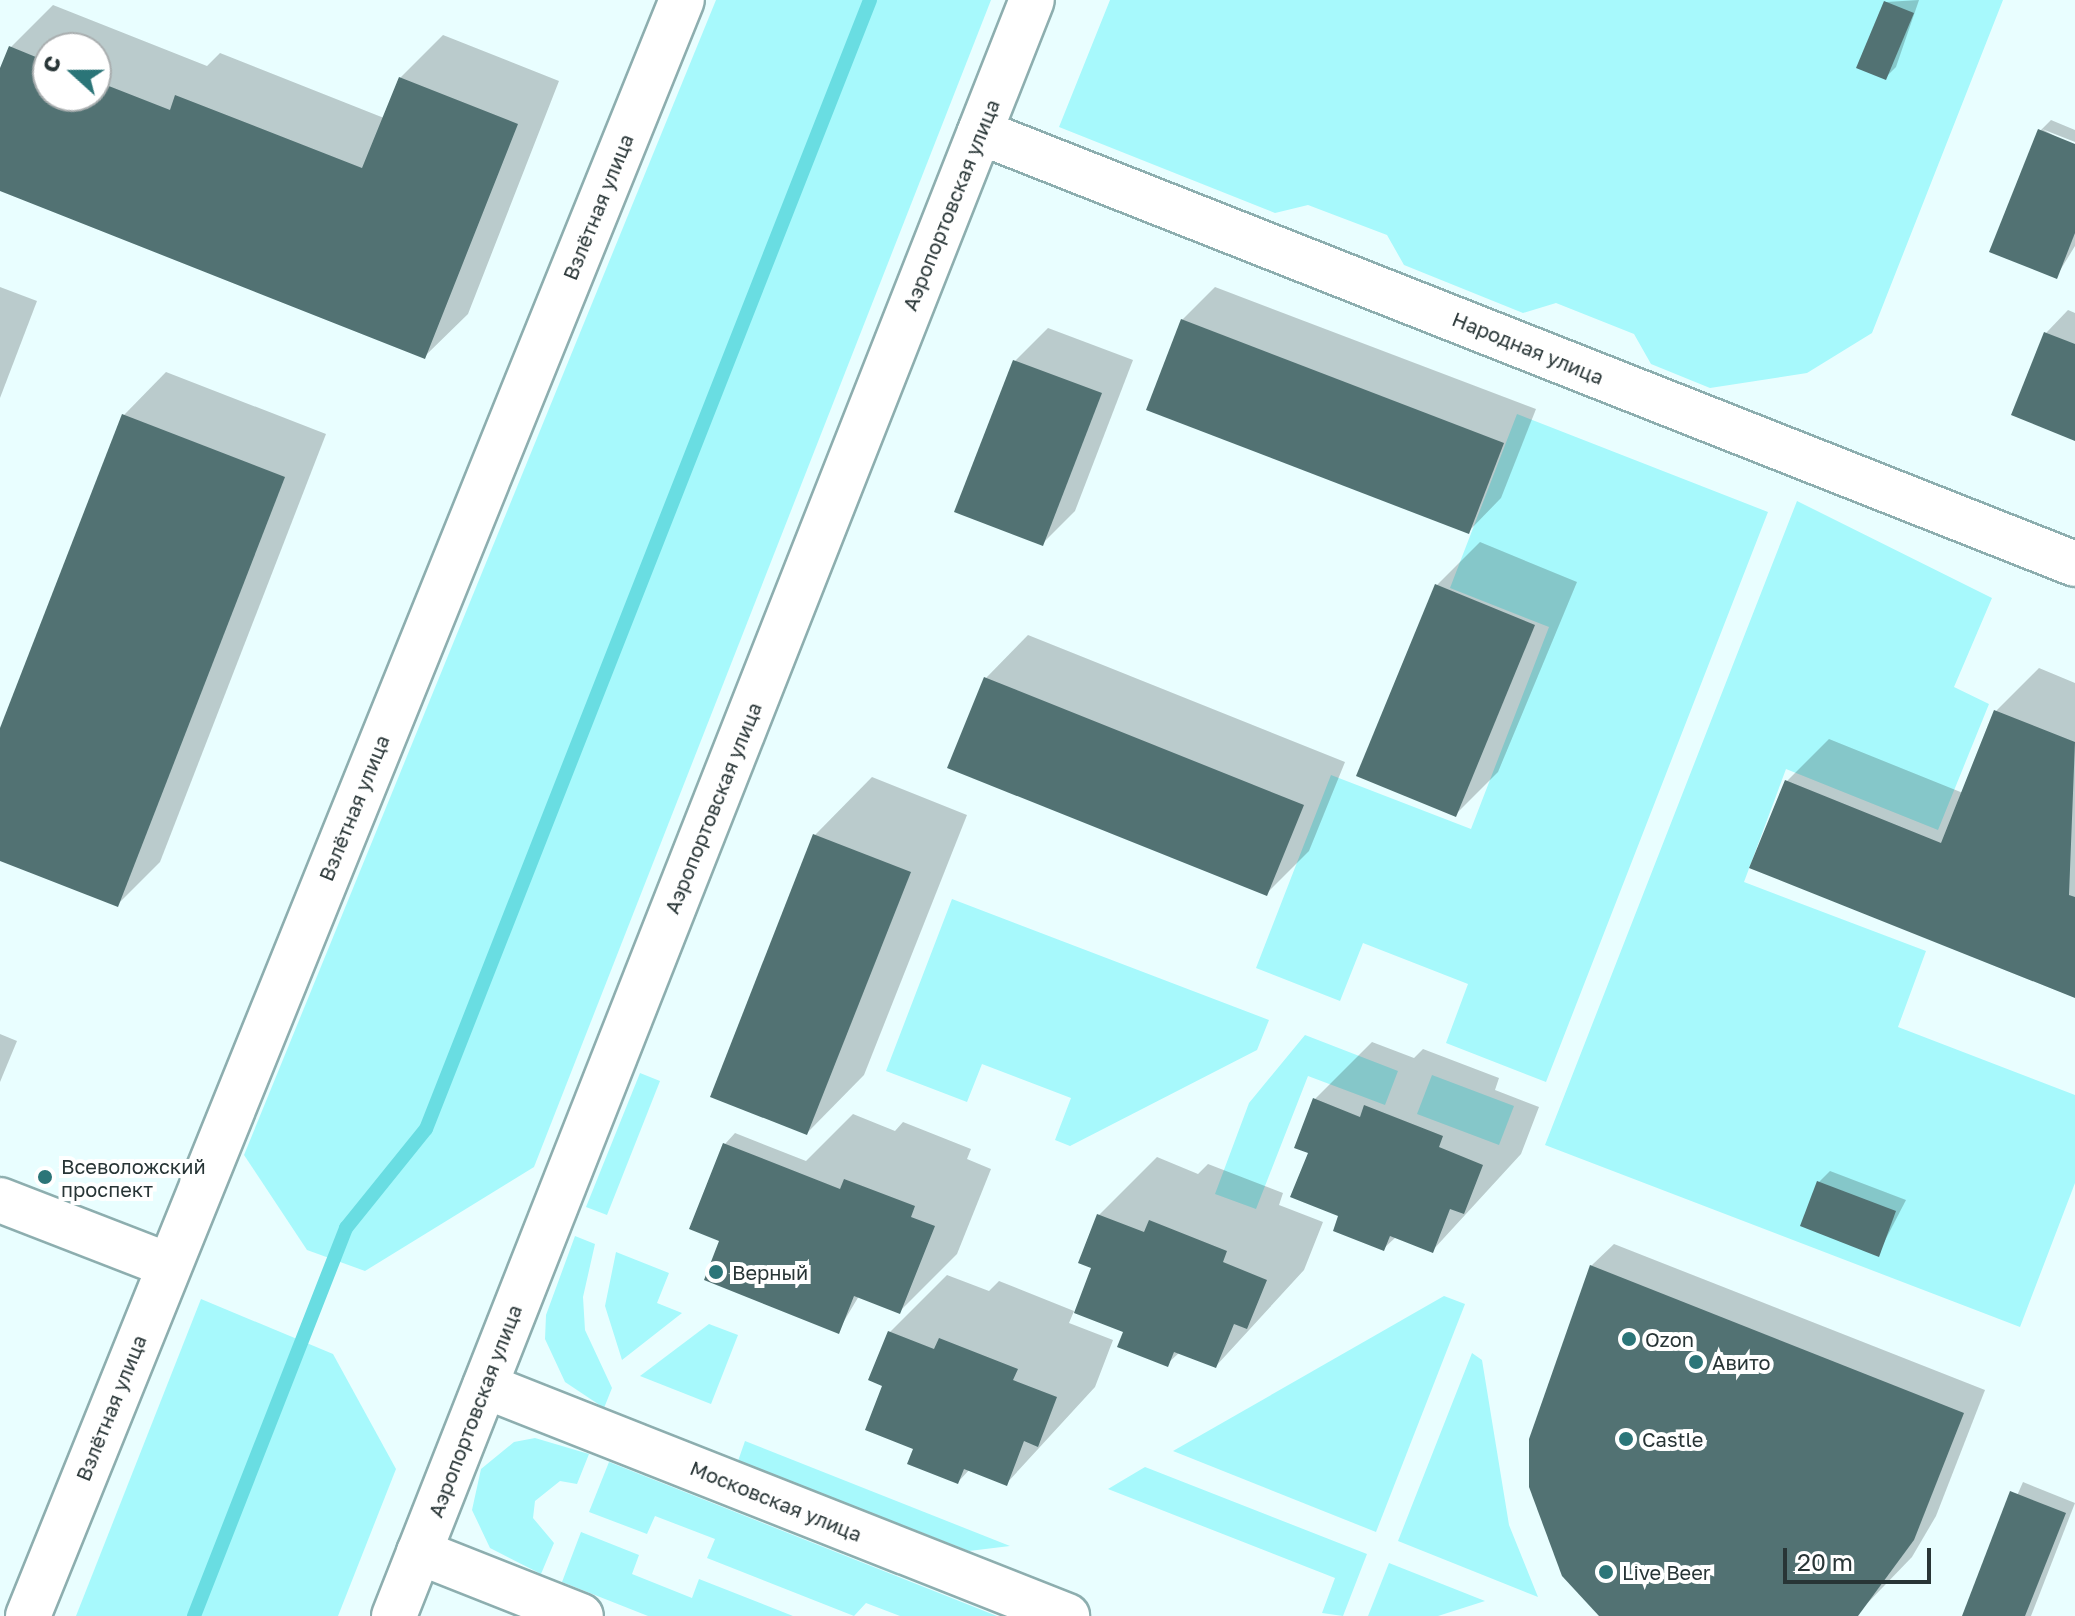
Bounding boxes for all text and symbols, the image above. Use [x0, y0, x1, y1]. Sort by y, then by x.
north arrow [32, 32, 112, 112]
text: С [36, 52, 66, 76]
street label: Аэропортовская улица [898, 96, 1004, 314]
street label: Взлётная улица [558, 131, 638, 283]
street label: Народная улица [1449, 307, 1607, 389]
street label: Аэропортовская улица [660, 699, 766, 917]
street label: Взлётная улица [314, 732, 394, 884]
place label: Всеволожский проспект [61, 1154, 206, 1201]
marker: Всеволожский проспект [36, 1168, 54, 1186]
place label: Верный [732, 1260, 808, 1284]
marker: Верный [707, 1263, 725, 1281]
street label: Аэропортовская улица [423, 1301, 527, 1521]
place label: Ozon [1645, 1327, 1694, 1351]
marker: Ozon [1620, 1330, 1638, 1348]
street label: Взлётная улица [71, 1332, 151, 1484]
place label: Авито [1712, 1350, 1770, 1374]
marker: Авито [1687, 1353, 1705, 1371]
place label: Castle [1642, 1427, 1703, 1451]
marker: Castle [1617, 1430, 1635, 1448]
street label: Московская улица [687, 1456, 865, 1546]
scale bar [1787, 1532, 1935, 1582]
text: 20 m [1797, 1547, 1853, 1576]
place label: Live Beer [1622, 1560, 1711, 1584]
marker: Live Beer [1597, 1563, 1615, 1581]

